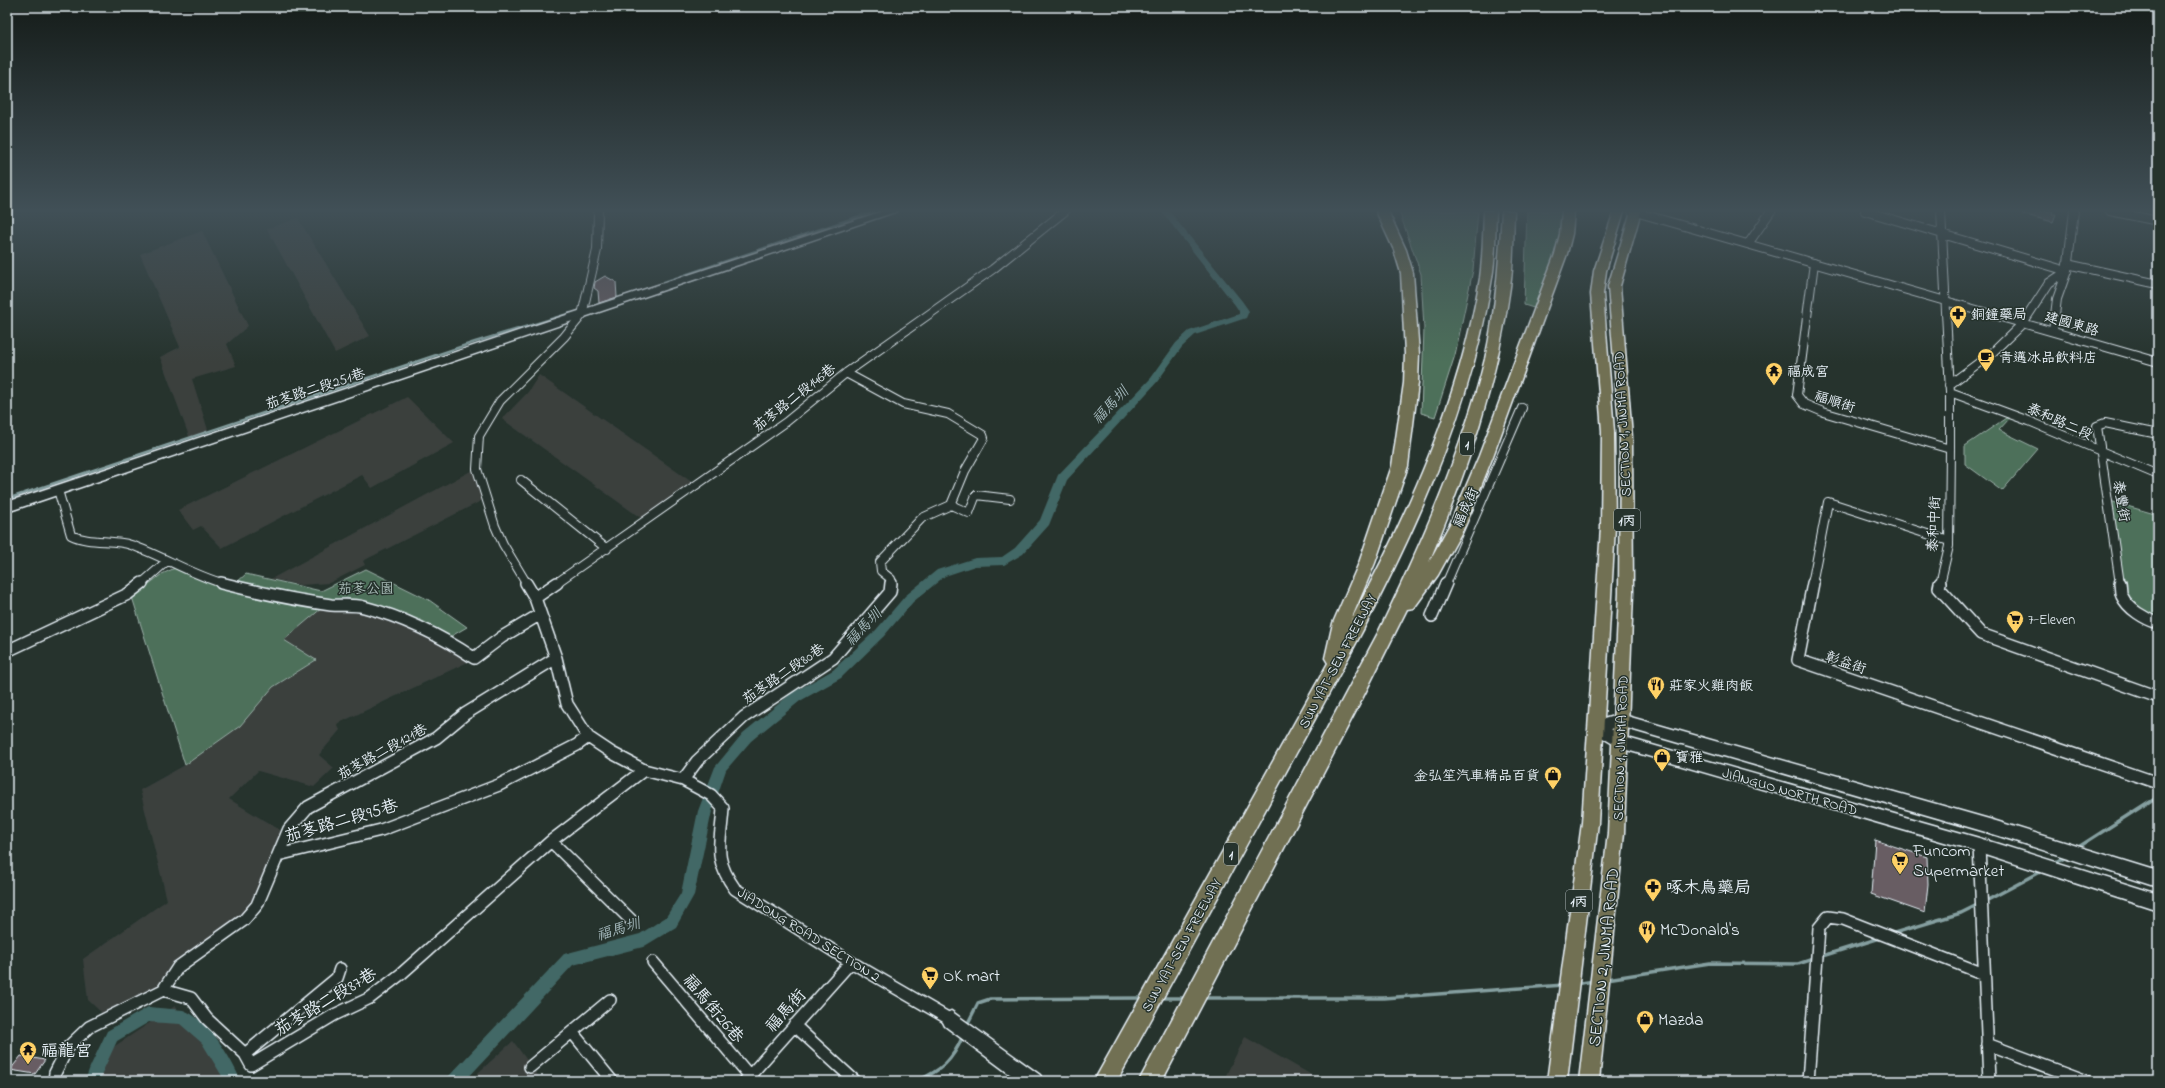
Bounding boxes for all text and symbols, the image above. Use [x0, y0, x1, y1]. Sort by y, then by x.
pharmacy icon: 銅鐘藥局 [1948, 304, 1968, 329]
place label: 銅鐘藥局 [1971, 305, 2027, 326]
street label: 建國東路 [2042, 307, 2101, 342]
cafe icon: 青邁冰品飲料店 [1976, 347, 1996, 372]
place label: 青邁冰品飲料店 [1999, 348, 2097, 369]
street label: SECTION 1, JINMA ROAD [1609, 351, 1638, 497]
street label: 茄苳路二段146巷 [749, 358, 842, 437]
temple icon: 福成宮 [1764, 361, 1784, 386]
place label: 福成宮 [1787, 362, 1829, 383]
street label: 茄苳路二段251巷 [263, 363, 369, 415]
water label: 福馬圳 [1087, 380, 1135, 430]
street label: 福順街 [1811, 386, 1858, 419]
street label: 泰和路二段 [2023, 399, 2096, 446]
road number: 1 [1460, 433, 1474, 455]
street label: 泰豐街 [2107, 479, 2134, 524]
street label: 福成街 [1448, 484, 1485, 531]
street label: 泰和中街 [1923, 496, 1946, 553]
road number: 1丙 [1614, 509, 1640, 531]
park label: 茄苳公園 [338, 579, 394, 600]
street label: SUN YAT-SEN FREEWAY [1294, 590, 1383, 733]
water label: 福馬圳 [840, 602, 889, 652]
supermarket icon: 7-Eleven [2005, 609, 2025, 634]
place label: 7-Eleven [2028, 610, 2075, 631]
street label: 茄苳路二段80巷 [738, 638, 830, 710]
street label: 彰益街 [1822, 647, 1869, 680]
street label: SECTION 1, JINMA ROAD [1608, 675, 1635, 821]
restaurant icon: 莊家火雞肉飯 [1646, 675, 1666, 700]
place label: 莊家火雞肉飯 [1669, 676, 1753, 697]
street label: 茄苳路二段121巷 [334, 718, 432, 786]
shop icon: 寶雅 [1652, 747, 1672, 772]
place label: 寶雅 [1675, 748, 1703, 769]
street label: JIANGUO NORTH ROAD [1720, 763, 1860, 822]
shop icon: 金弘笙汽車精品百貨 [1543, 765, 1563, 790]
place label: 金弘笙汽車精品百貨 [1414, 766, 1540, 787]
street label: 茄苳路二段95巷 [282, 793, 402, 850]
place label: Funcom Supermarket [1912, 839, 2004, 884]
road number: 1 [1224, 843, 1238, 865]
supermarket icon: Funcom Supermarket [1890, 850, 1910, 875]
street label: SECTION 2, JINMA ROAD [1583, 867, 1626, 1048]
street label: SUN YAT-SEN FREEWAY [1137, 875, 1228, 1016]
place label: 啄木鳥藥局 [1666, 876, 1751, 901]
pharmacy icon: 啄木鳥藥局 [1643, 877, 1663, 902]
street label: JIADONG ROAD SECTION 2 [733, 883, 884, 988]
road number: 1丙 [1566, 890, 1592, 912]
water label: 福馬圳 [594, 912, 645, 947]
place label: McDonald's [1660, 918, 1740, 943]
restaurant icon: McDonald's [1637, 919, 1657, 944]
street label: 茄苳路二段87巷 [270, 961, 383, 1043]
place label: OK mart [943, 964, 1000, 989]
supermarket icon: OK mart [920, 965, 940, 990]
street label: 福馬街26巷 [676, 969, 750, 1050]
street label: 福馬街 [760, 984, 812, 1038]
place label: Mazda [1658, 1008, 1703, 1033]
shop icon: Mazda [1635, 1009, 1655, 1034]
place label: 福龍宮 [41, 1039, 92, 1064]
temple icon: 福龍宮 [18, 1040, 38, 1065]

